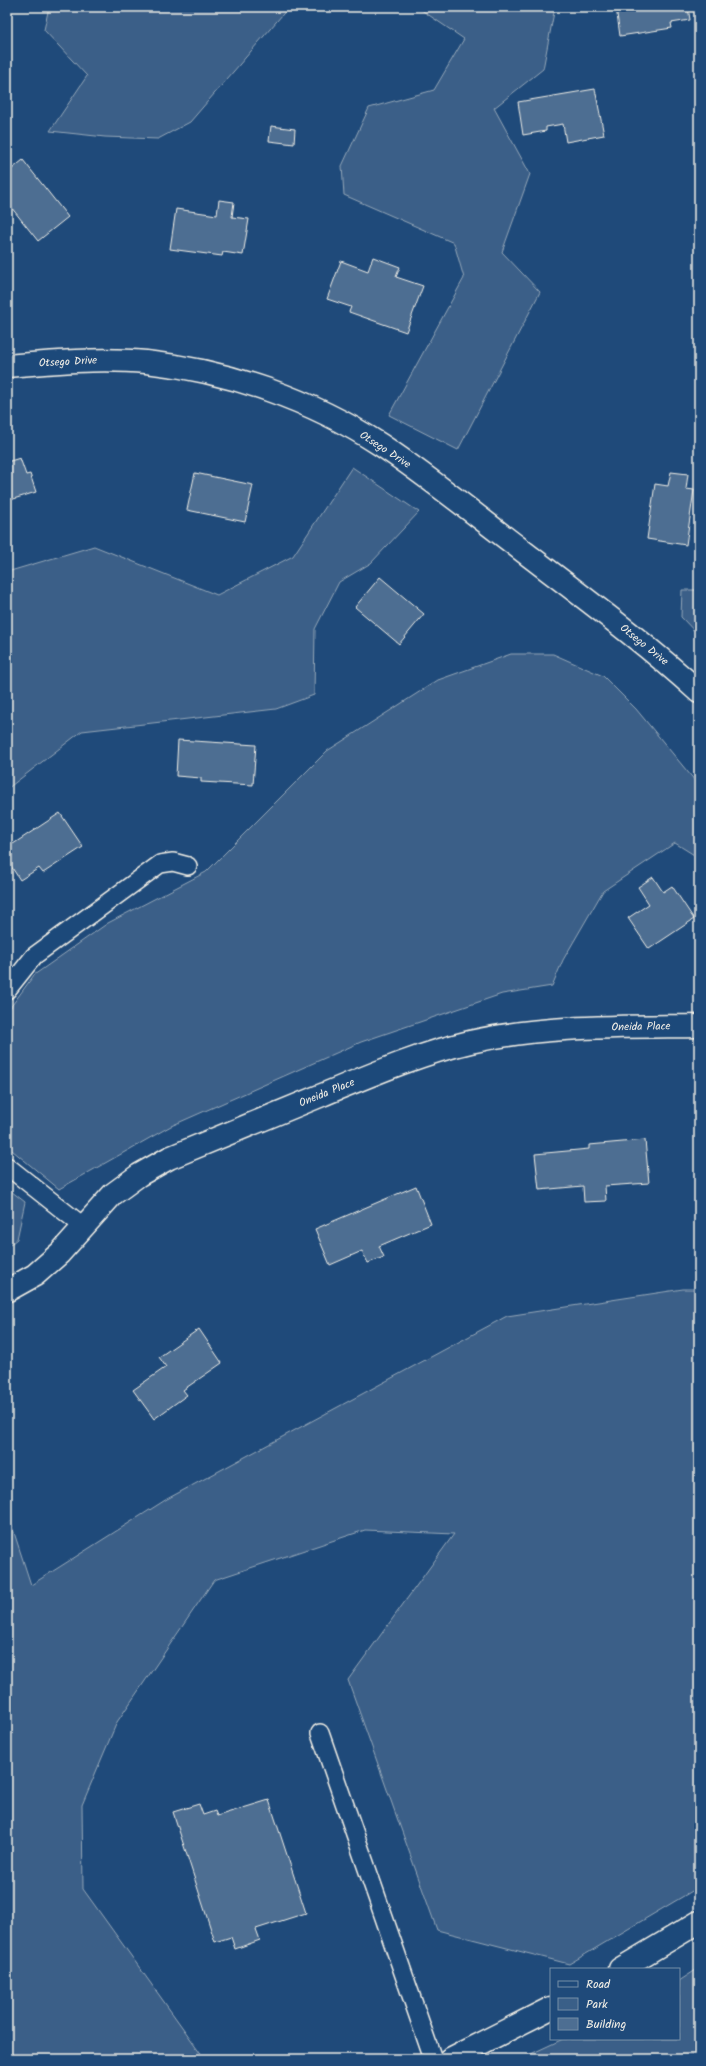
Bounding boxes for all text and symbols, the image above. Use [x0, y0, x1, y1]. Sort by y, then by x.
street label: Otsego Drive [38, 351, 98, 373]
street label: Otsego Drive [356, 427, 414, 473]
street label: Otsego Drive [616, 620, 672, 670]
street label: Oneida Place [611, 1017, 671, 1037]
street label: Oneida Place [296, 1074, 358, 1112]
legend [550, 1968, 680, 2040]
text: Road [586, 1975, 611, 1994]
text: Park [586, 1995, 608, 2014]
text: Building [586, 2015, 626, 2034]

